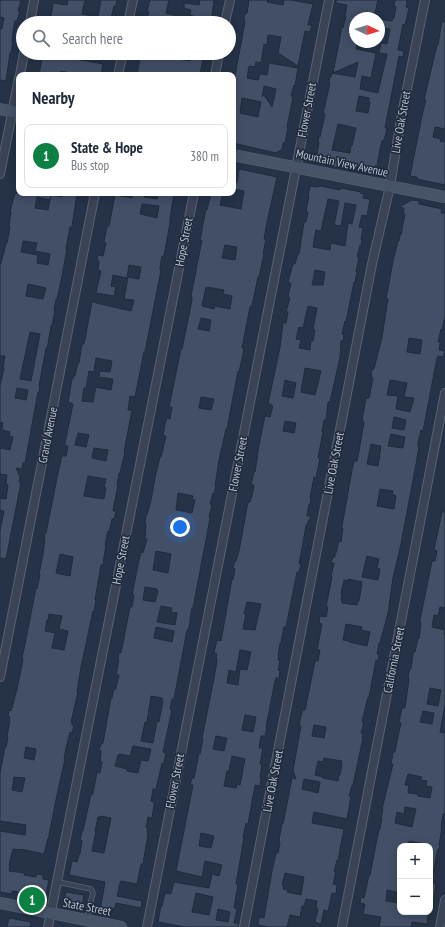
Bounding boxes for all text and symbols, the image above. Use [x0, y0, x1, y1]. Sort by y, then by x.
north arrow [349, 12, 385, 48]
search box [16, 16, 236, 60]
icon: search [30, 27, 52, 49]
text: Search here [62, 29, 123, 48]
street label: Flower Street [294, 81, 319, 139]
text: Nearby [32, 87, 75, 109]
street label: Live Oak Street [388, 89, 413, 154]
text: State & Hope [71, 138, 143, 157]
street label: Mountain View Avenue [295, 145, 390, 180]
text: 1 [43, 148, 49, 165]
text: 380 m [190, 148, 219, 165]
text: Bus stop [71, 157, 109, 174]
street label: Hope Street [171, 216, 196, 267]
street label: Grand Avenue [35, 405, 60, 464]
street label: Live Oak Street [320, 430, 347, 495]
street label: Flower Street [225, 435, 250, 493]
your location [170, 517, 190, 537]
street label: Hope Street [108, 534, 133, 585]
street label: California Street [380, 625, 407, 694]
street label: Live Oak Street [259, 748, 286, 813]
street label: Flower Street [162, 752, 187, 810]
map controls [397, 843, 433, 915]
button: + [397, 843, 433, 879]
button: − [397, 879, 433, 915]
pin: 1 [19, 885, 45, 915]
street label: State Street [62, 894, 113, 919]

